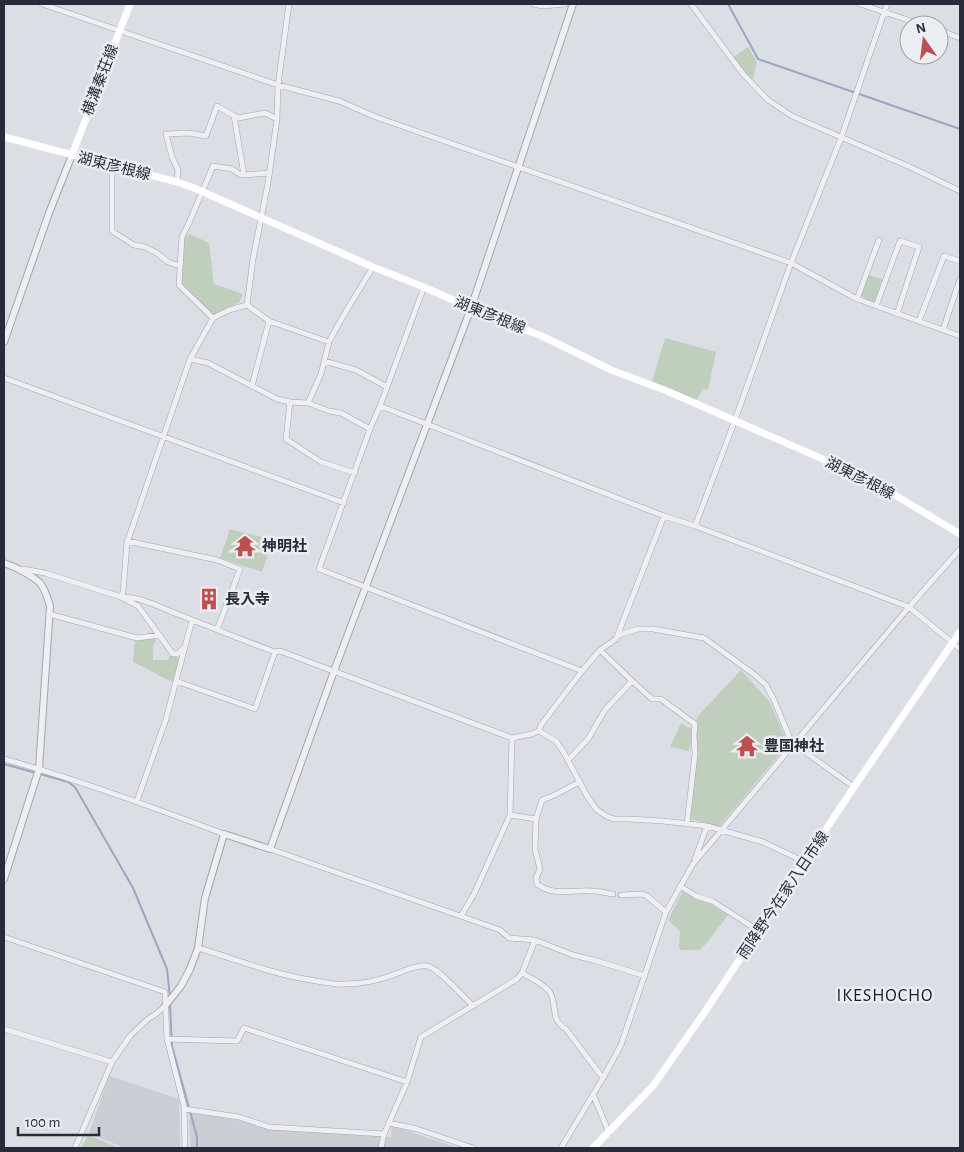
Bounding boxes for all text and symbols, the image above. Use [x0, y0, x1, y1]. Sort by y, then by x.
north arrow [899, 15, 949, 65]
text: N [915, 20, 928, 36]
street label: 横溝秦荘線 [79, 42, 121, 118]
street label: 湖東彦根線 [76, 149, 152, 183]
street label: 湖東彦根線 [452, 294, 528, 336]
street label: 湖東彦根線 [823, 454, 897, 502]
temple icon: 神明社 [232, 533, 258, 559]
place label: 神明社 [261, 537, 307, 554]
building icon: 長入寺 [196, 586, 222, 612]
place label: 長入寺 [225, 591, 270, 607]
temple icon: 豊国神社 [734, 733, 760, 759]
place label: 豊国神社 [764, 737, 824, 754]
street label: 雨降野今在家八日市線 [734, 828, 832, 962]
district label: IKESHOCHO [836, 987, 934, 1005]
scale bar [18, 1104, 99, 1136]
text: 100 m [25, 1115, 60, 1130]

